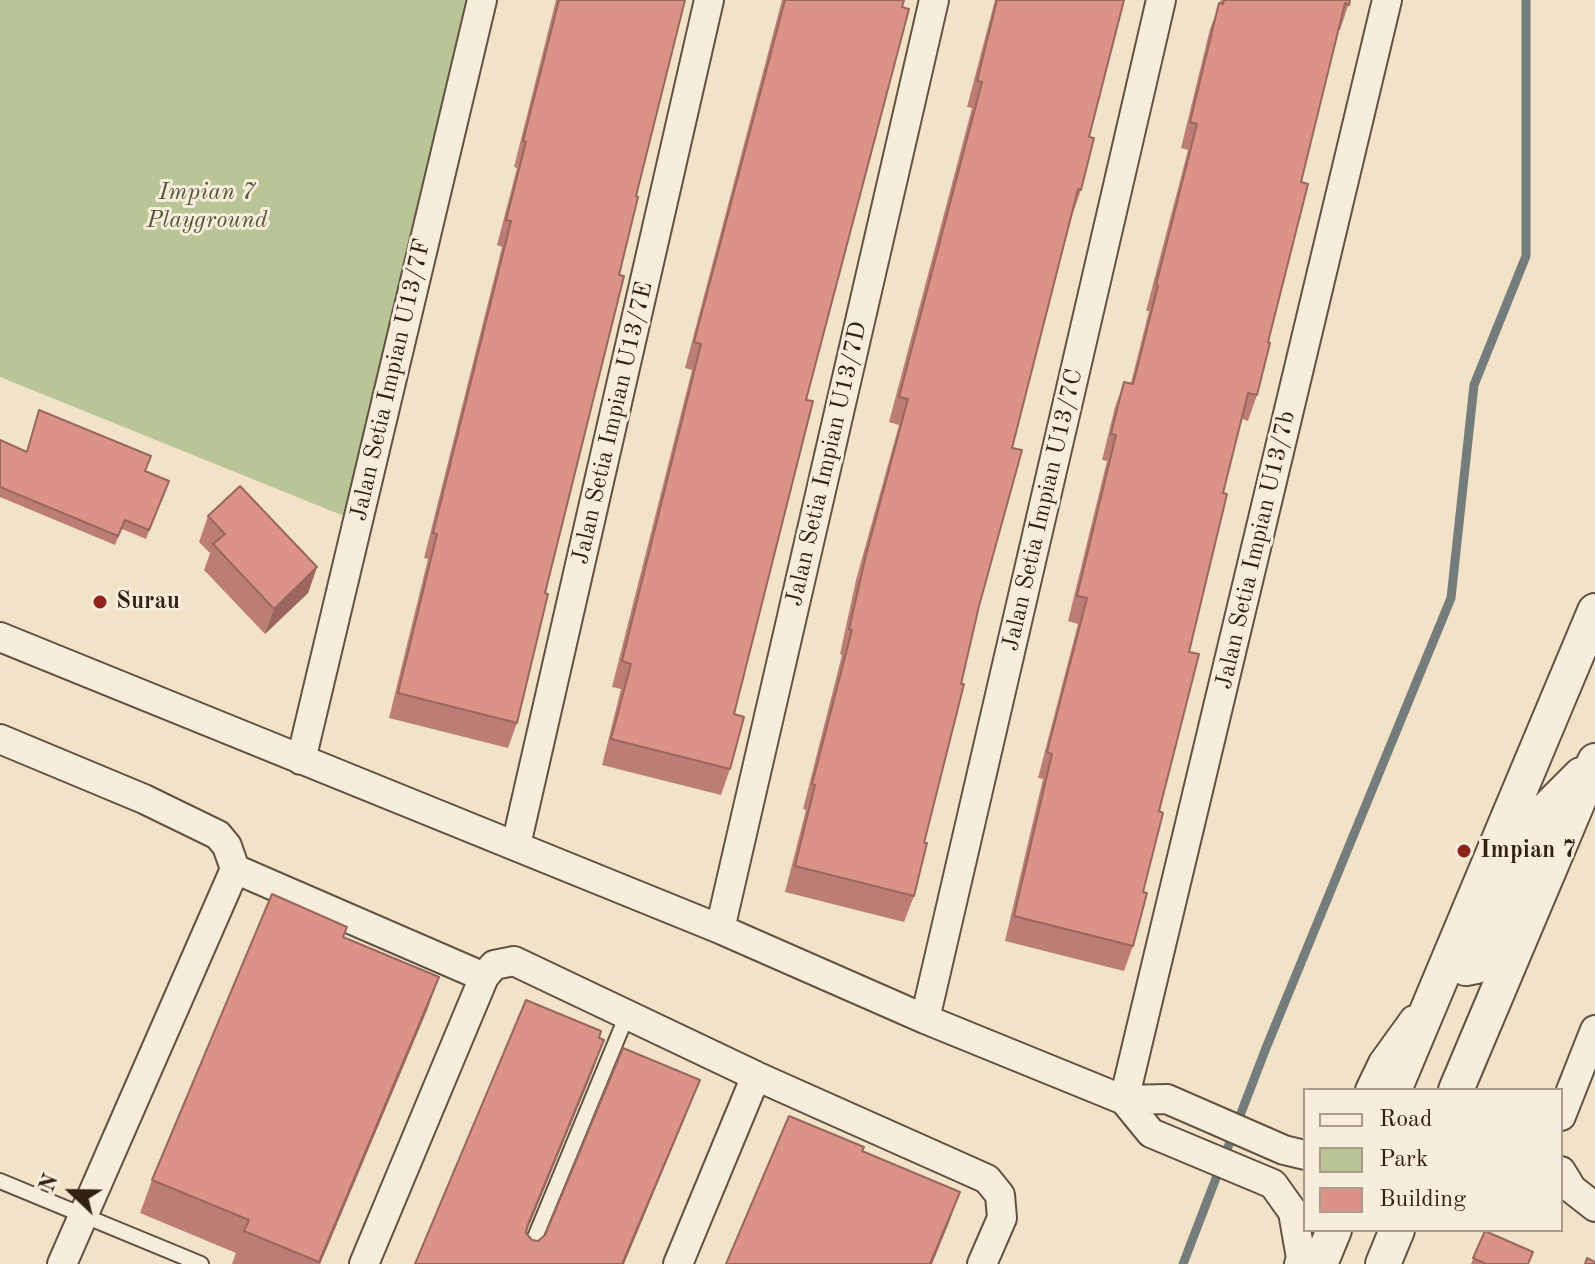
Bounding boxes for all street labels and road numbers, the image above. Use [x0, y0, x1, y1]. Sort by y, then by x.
street label: Jalan Setia Impian U13/7F [345, 236, 437, 524]
street label: Jalan Setia Impian U13/7E [566, 279, 660, 567]
street label: Jalan Setia Impian U13/7D [780, 319, 874, 609]
street label: Jalan Setia Impian U13/7C [997, 366, 1089, 654]
street label: Jalan Setia Impian U13/7b [1210, 408, 1302, 692]

